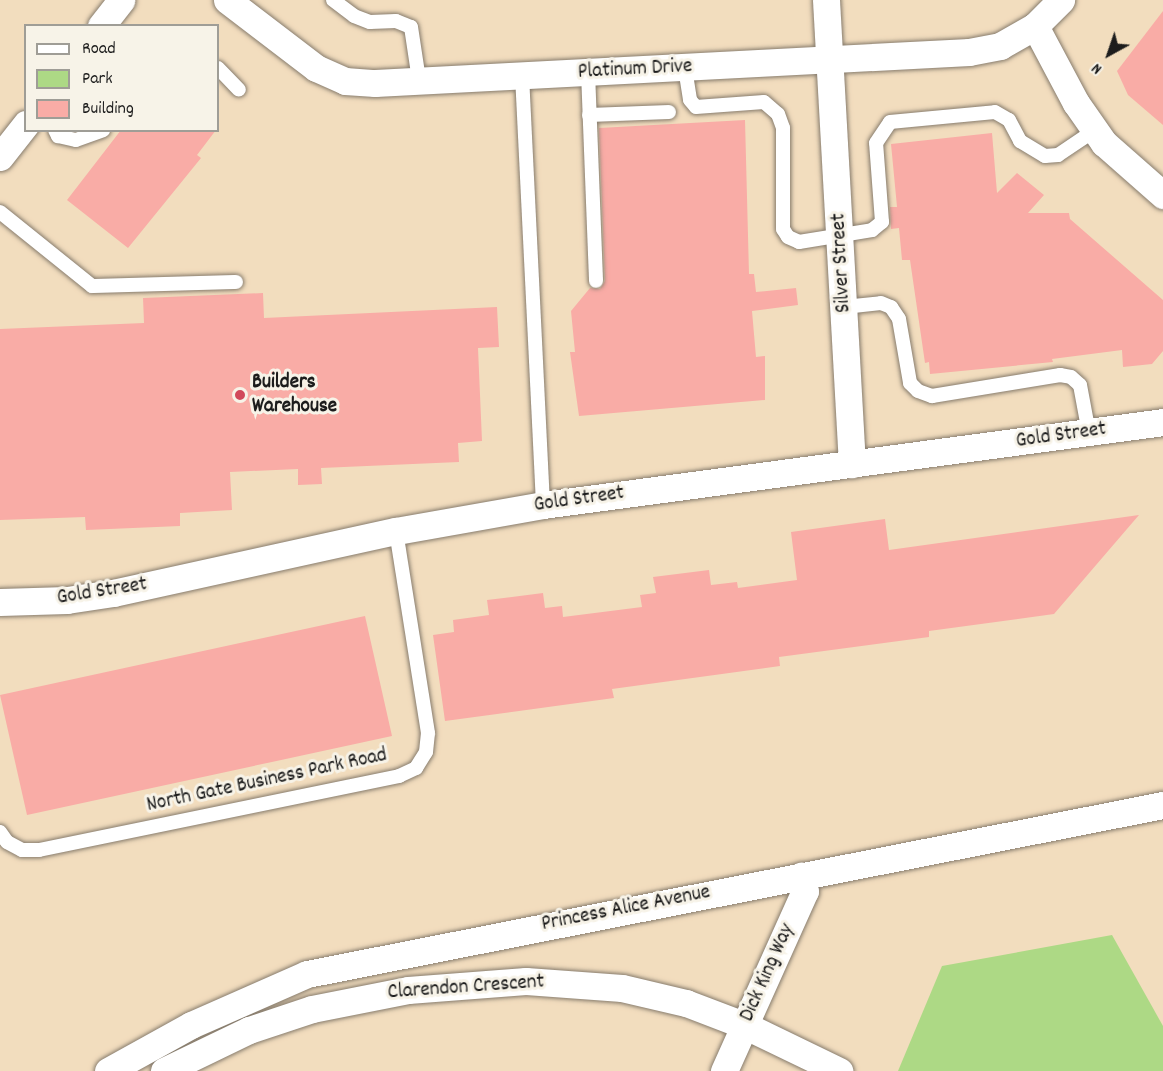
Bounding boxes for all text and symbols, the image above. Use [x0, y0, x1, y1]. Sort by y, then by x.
legend [24, 24, 219, 132]
north arrow [1079, 24, 1139, 84]
text: Road [82, 37, 116, 62]
street label: Platinum Drive [577, 54, 693, 86]
text: N [1087, 57, 1108, 80]
text: Park [82, 67, 113, 92]
text: Building [82, 97, 134, 122]
street label: Silver Street [827, 213, 857, 313]
place label: Builders Warehouse [252, 370, 337, 420]
marker: Builders Warehouse [233, 388, 247, 402]
street label: Gold Street [1014, 417, 1108, 455]
street label: Gold Street [532, 481, 626, 519]
street label: Gold Street [55, 572, 149, 612]
street label: North Gate Business Park Road [145, 743, 389, 819]
street label: Princess Alice Avenue [540, 880, 712, 938]
street label: Dick King Way [735, 920, 801, 1026]
street label: Clarendon Crescent [387, 970, 545, 1006]

